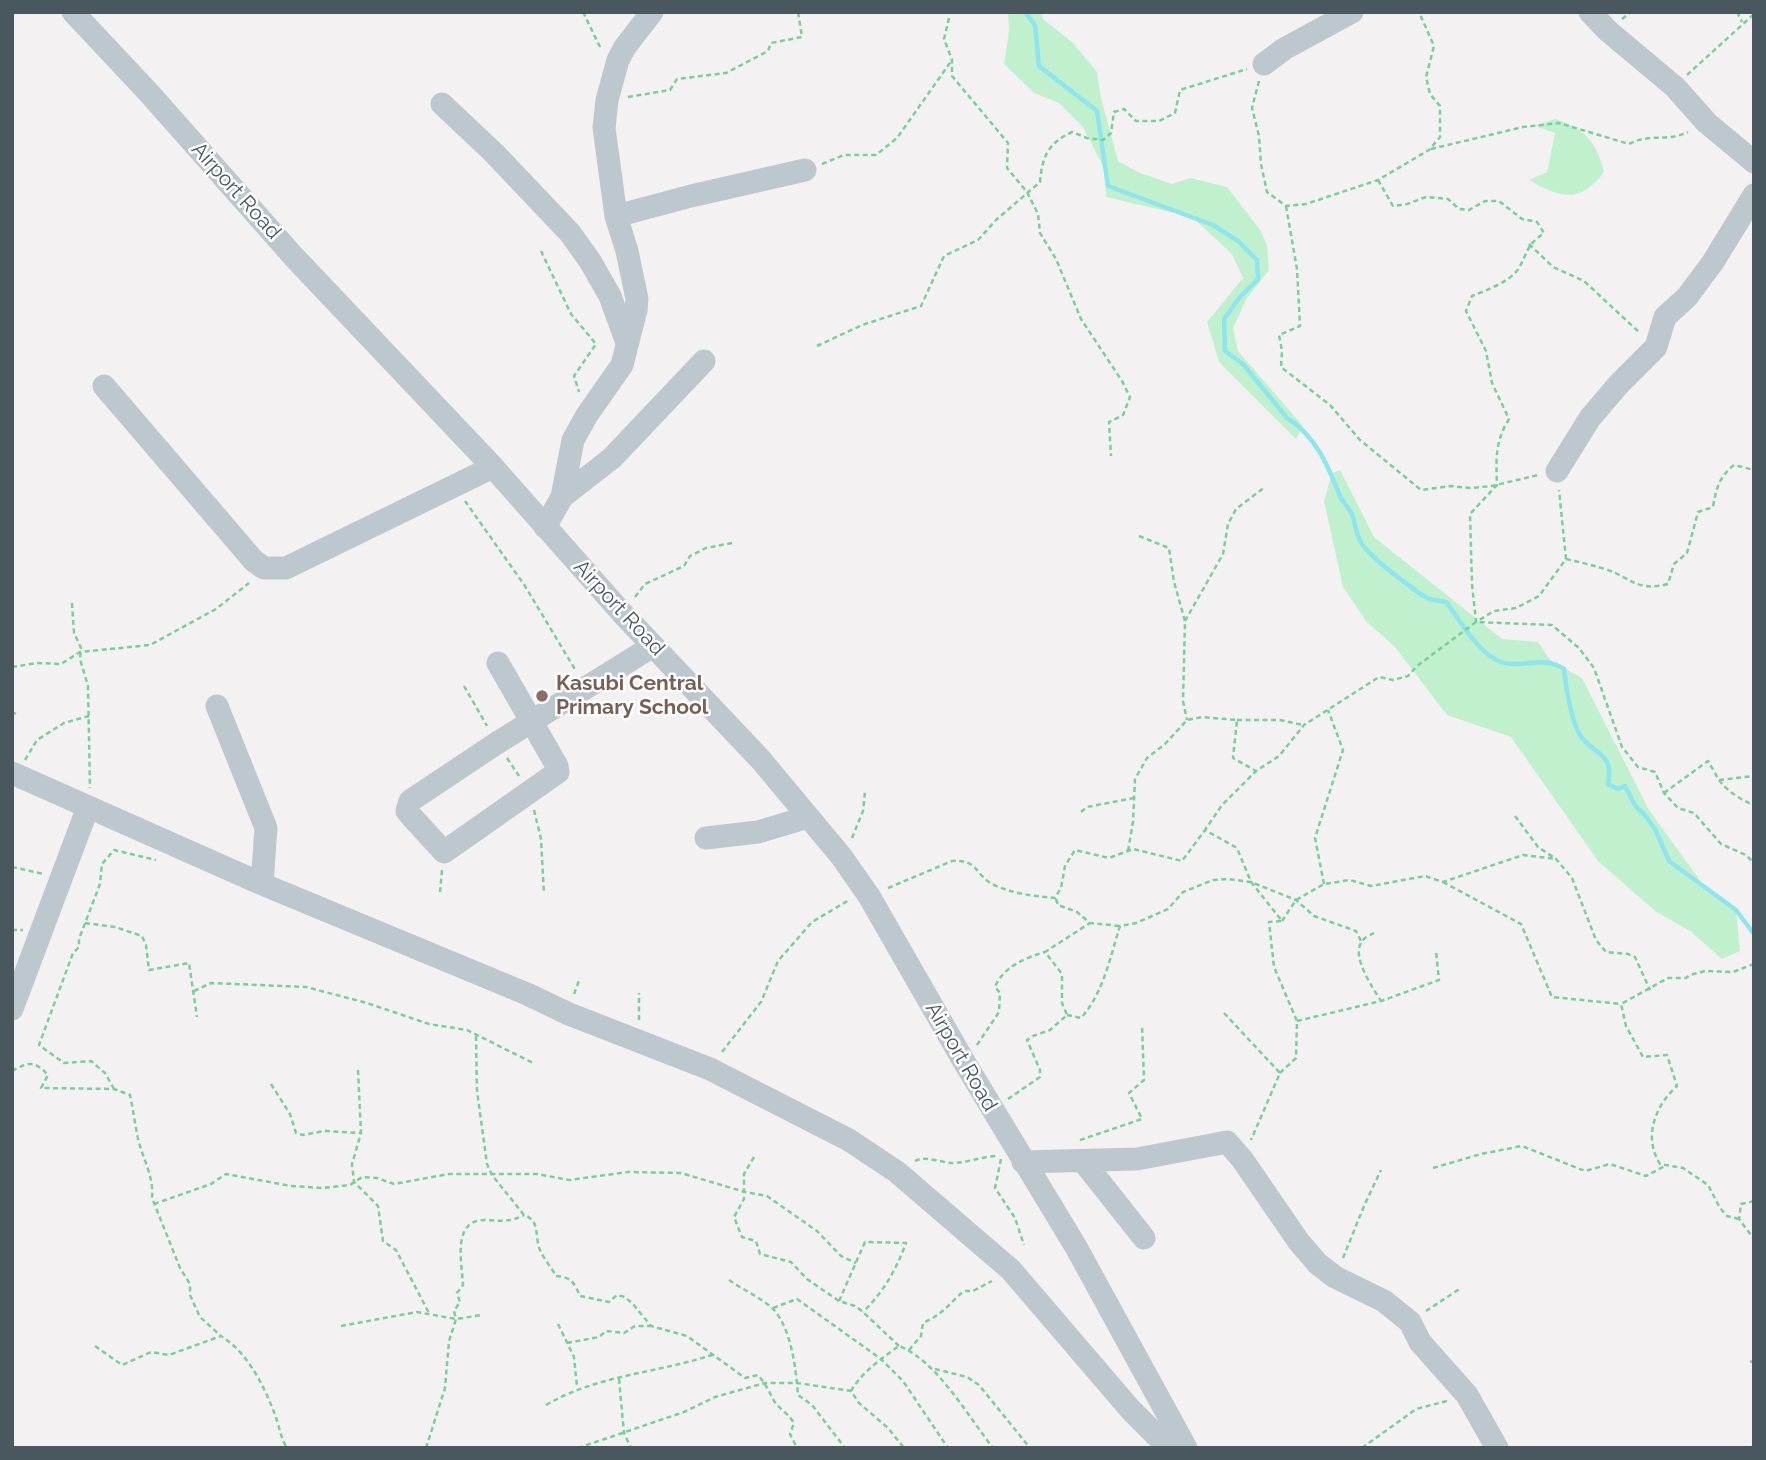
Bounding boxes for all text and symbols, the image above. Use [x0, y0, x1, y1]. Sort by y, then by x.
street label: Airport Road [186, 137, 286, 245]
street label: Airport Road [568, 555, 670, 661]
place label: Kasubi Central Primary School [556, 671, 708, 721]
marker: Kasubi Central Primary School [534, 688, 550, 704]
street label: Airport Road [920, 998, 1002, 1116]

